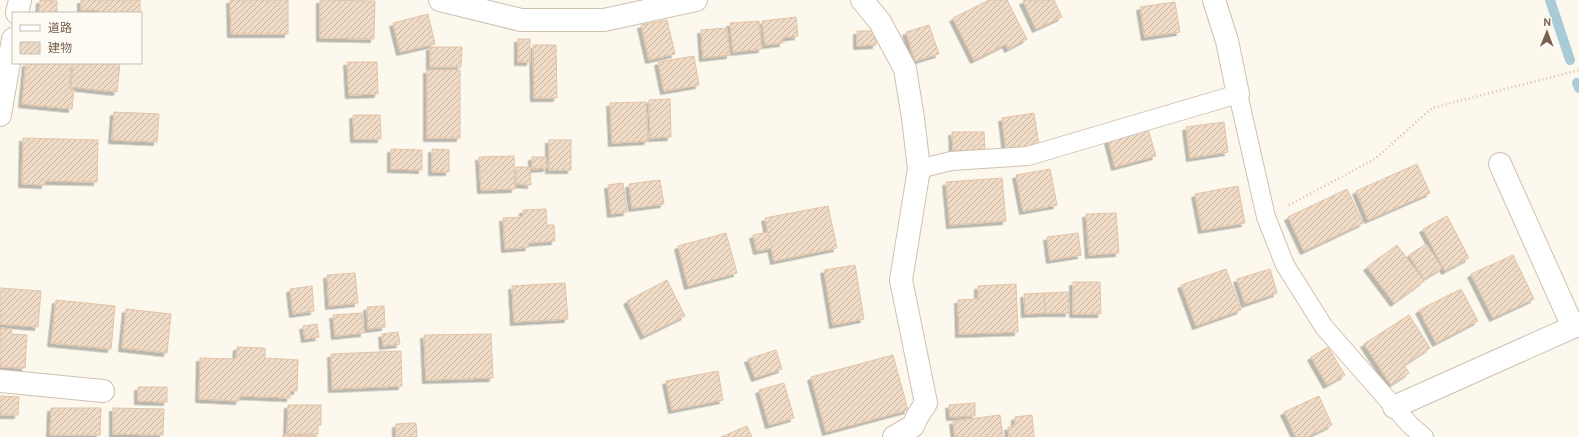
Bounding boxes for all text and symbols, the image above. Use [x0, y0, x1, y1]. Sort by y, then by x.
legend [12, 12, 142, 64]
north arrow [1527, 12, 1567, 52]
text: N [1543, 15, 1551, 29]
text: 道路 [48, 20, 72, 35]
text: 建物 [48, 40, 72, 55]

